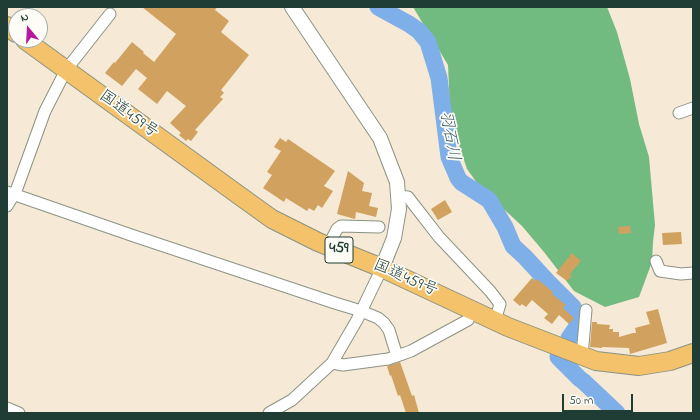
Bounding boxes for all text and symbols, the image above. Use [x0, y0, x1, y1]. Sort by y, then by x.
north arrow [8, 8, 48, 48]
text: N [19, 9, 31, 26]
street label: 国道459号 [95, 87, 161, 143]
water label: 羽石川 [434, 109, 462, 163]
road number: 459 [325, 237, 353, 263]
street label: 国道459号 [370, 256, 440, 302]
scale bar [564, 386, 635, 412]
text: 50 m [569, 392, 593, 410]

